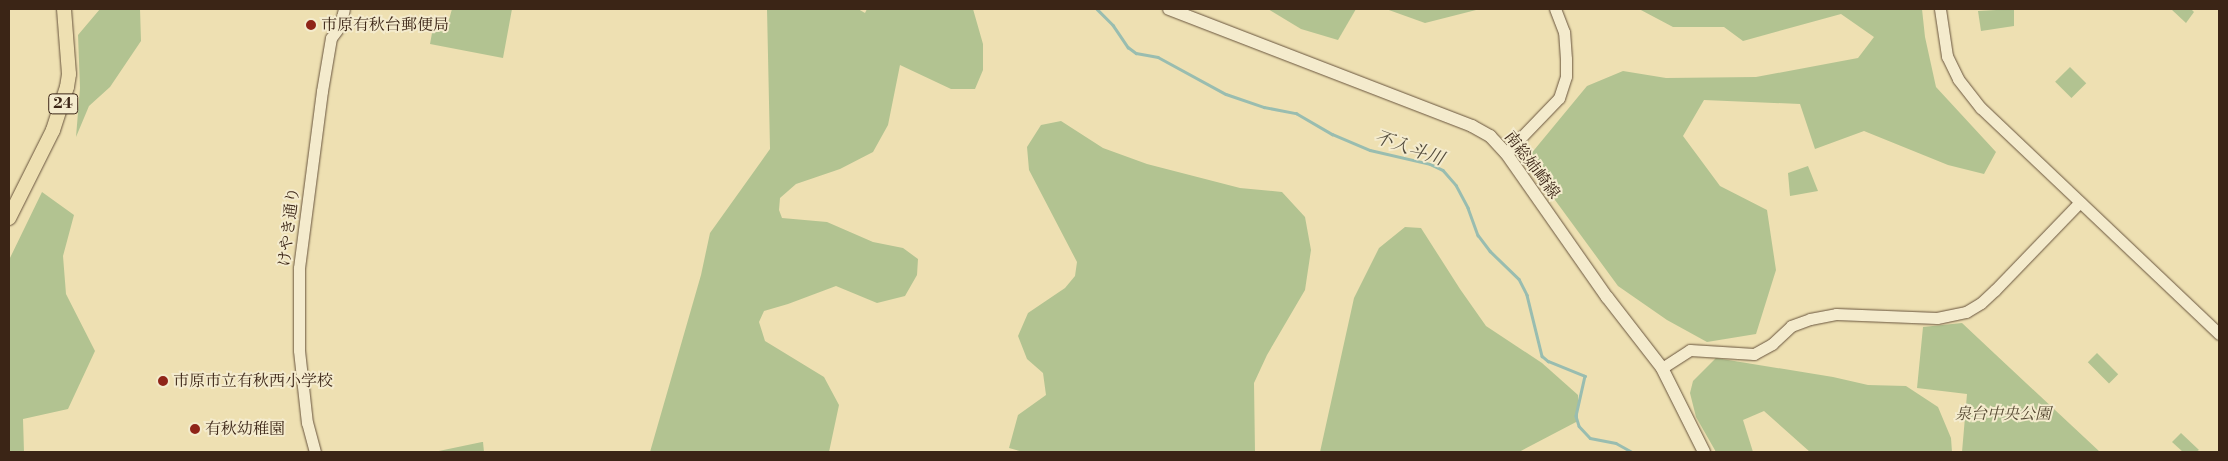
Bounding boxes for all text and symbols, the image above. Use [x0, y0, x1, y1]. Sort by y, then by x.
place label: 市原有秋台郵便局 [321, 15, 449, 35]
marker: 市原有秋台郵便局 [305, 19, 317, 31]
road number: 24 [48, 92, 78, 116]
water label: 不入斗川 [1371, 127, 1447, 171]
street label: 南総姉崎線 [1500, 127, 1564, 203]
street label: けやき通り [275, 186, 303, 268]
place label: 市原市立有秋西小学校 [173, 371, 333, 391]
marker: 市原市立有秋西小学校 [157, 375, 169, 387]
park label: 泉台中央公園 [1955, 404, 2051, 424]
place label: 有秋幼稚園 [205, 419, 285, 439]
marker: 有秋幼稚園 [189, 423, 201, 435]

